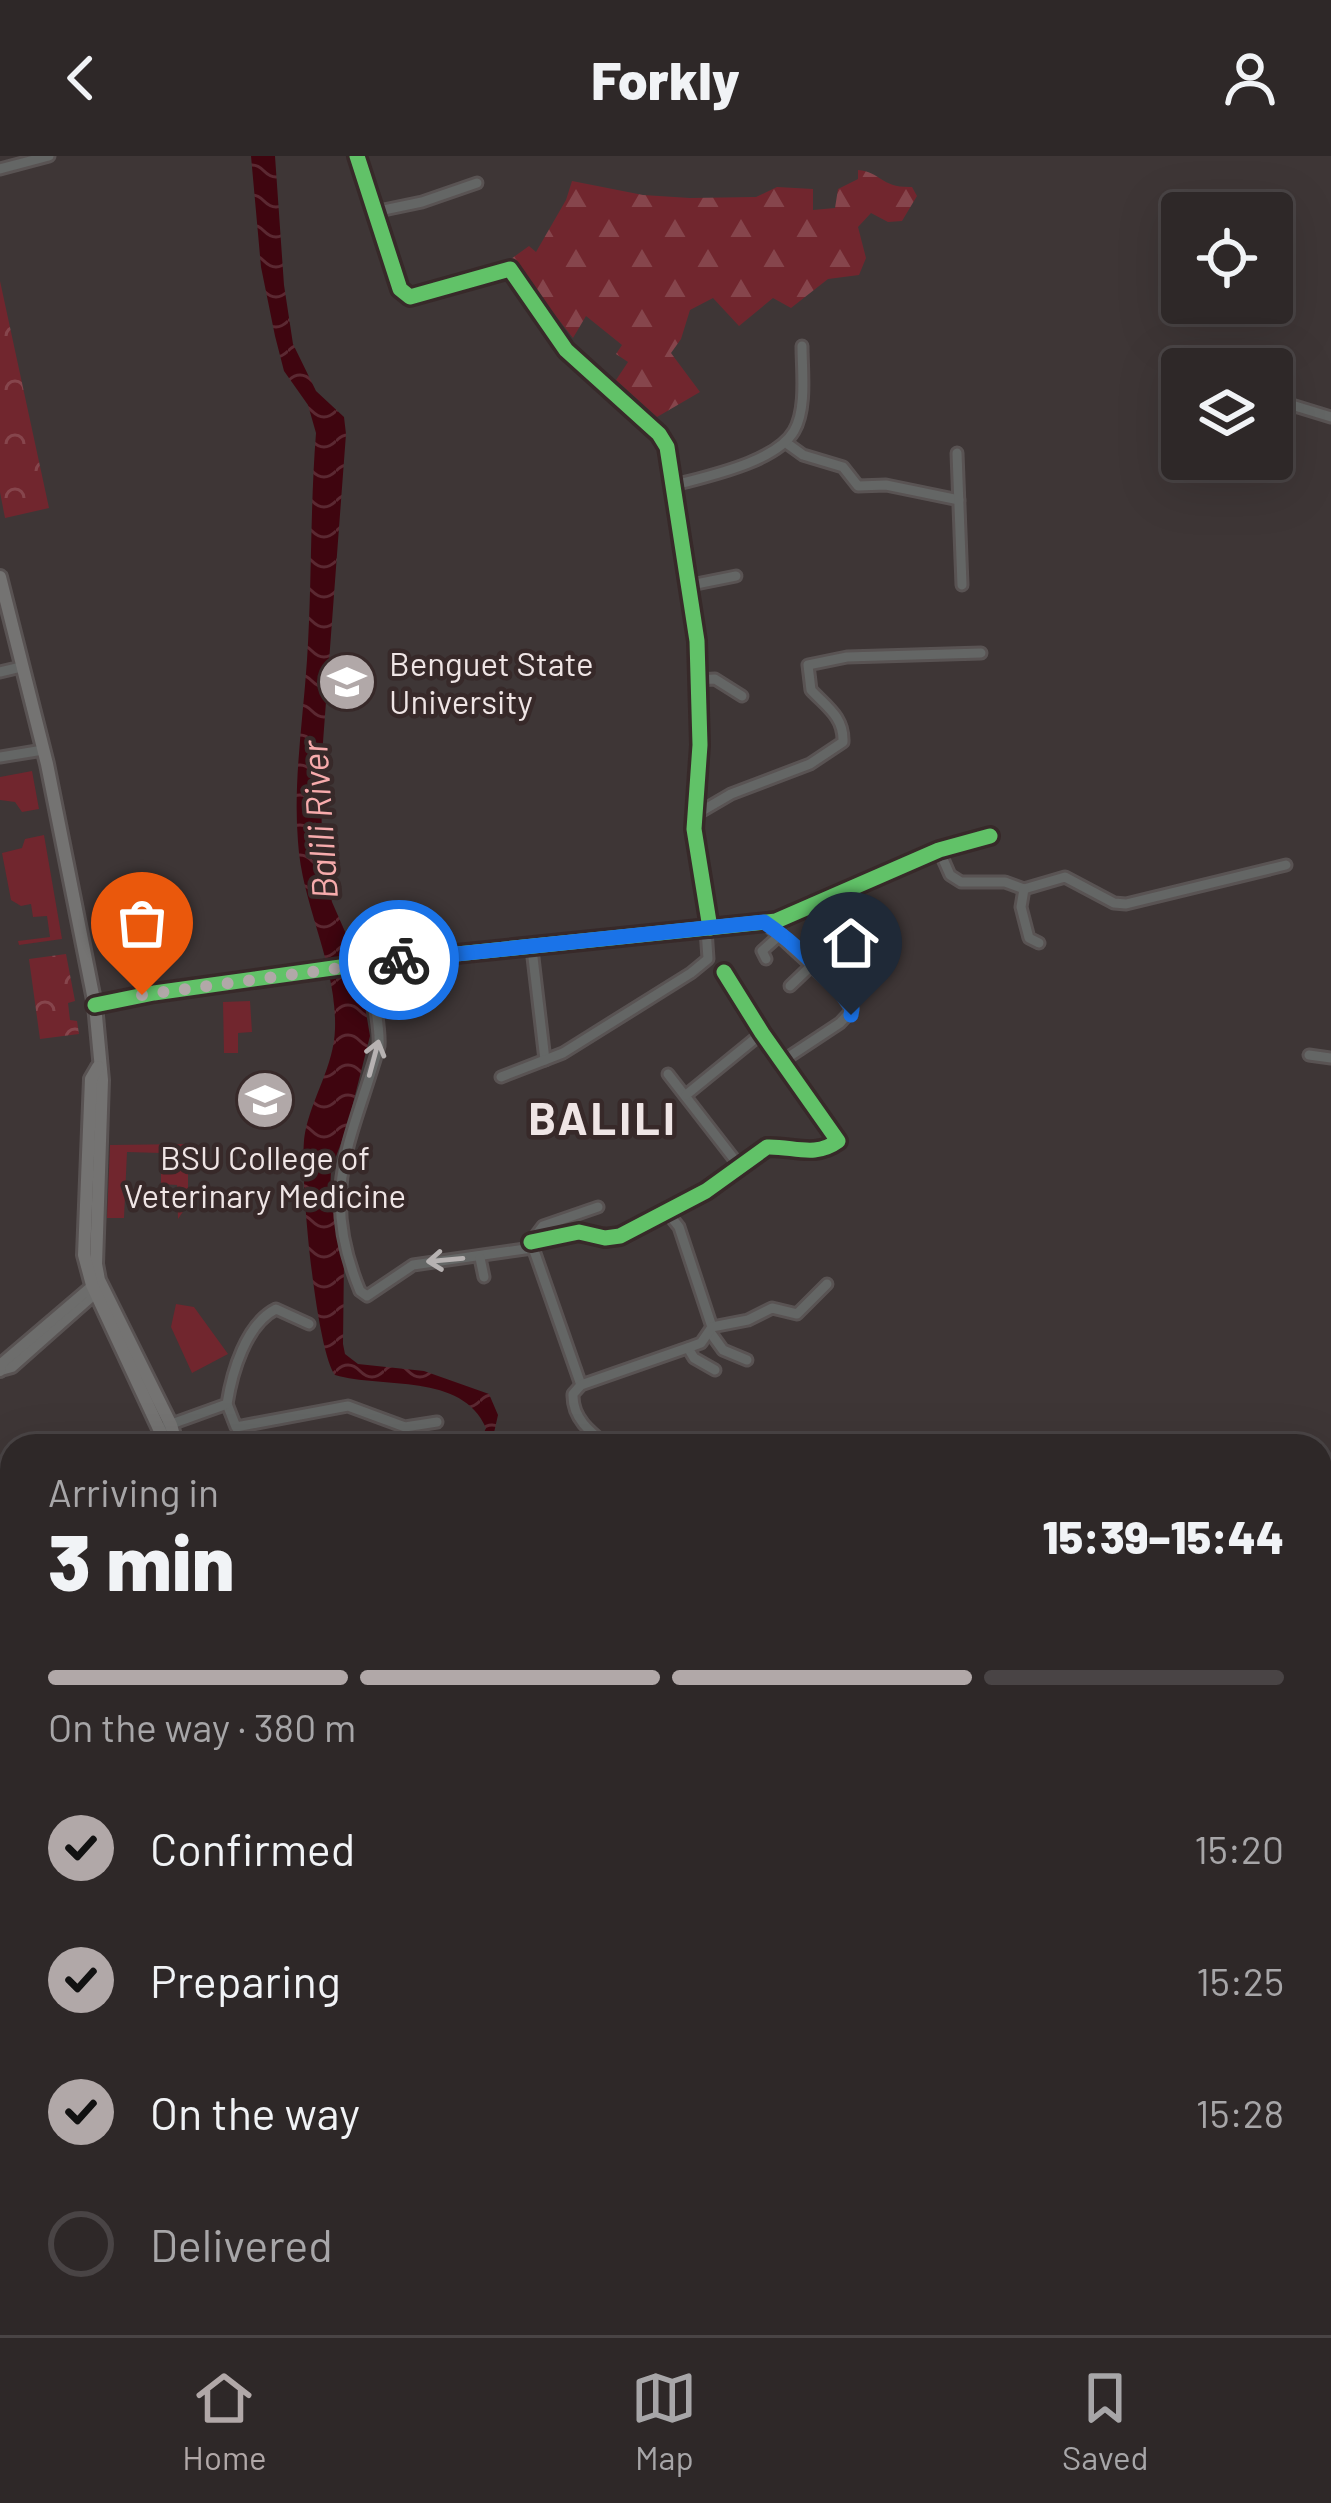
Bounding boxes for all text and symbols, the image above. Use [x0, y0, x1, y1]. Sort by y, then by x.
icon: back [48, 45, 114, 111]
icon: person [1217, 45, 1283, 111]
text: Forkly [591, 46, 740, 111]
map controls [1161, 192, 1293, 480]
button: locate [1161, 192, 1293, 324]
button: layers [1161, 348, 1293, 480]
place label: Benguet State University [389, 643, 594, 721]
school or university icon: Benguet State University [316, 651, 378, 713]
water label: Balili River [291, 738, 345, 901]
pin [91, 872, 193, 995]
icon: bag [109, 890, 175, 956]
pin [800, 892, 902, 1015]
courier [339, 900, 459, 1020]
icon: home [818, 910, 884, 976]
icon: bike [366, 927, 432, 993]
one-way arrow [365, 1040, 387, 1078]
school or university icon: BSU College of Veterinary Medicine [234, 1069, 296, 1131]
district label: BALILI [528, 1090, 678, 1144]
place label: BSU College of Veterinary Medicine [124, 1137, 406, 1215]
one-way arrow [426, 1249, 465, 1272]
text: Arriving in [48, 1468, 219, 1515]
text: 15:39–15:44 [1043, 1509, 1284, 1563]
text: 3 min [48, 1513, 235, 1607]
text: On the way · 380 m [48, 1703, 356, 1750]
icon: check [48, 1815, 114, 1881]
text: Confirmed [150, 1821, 355, 1875]
text: 15:20 [1194, 1825, 1284, 1872]
icon: check [48, 1947, 114, 2013]
text: Preparing [150, 1953, 341, 2007]
text: 15:25 [1196, 1957, 1284, 2004]
icon: check [48, 2079, 114, 2145]
text: On the way [150, 2085, 360, 2139]
text: 15:28 [1196, 2089, 1284, 2136]
text: Delivered [150, 2217, 333, 2271]
tab: Home [182, 2365, 267, 2477]
tab: Map [631, 2365, 697, 2477]
tab: Saved [1062, 2365, 1149, 2477]

